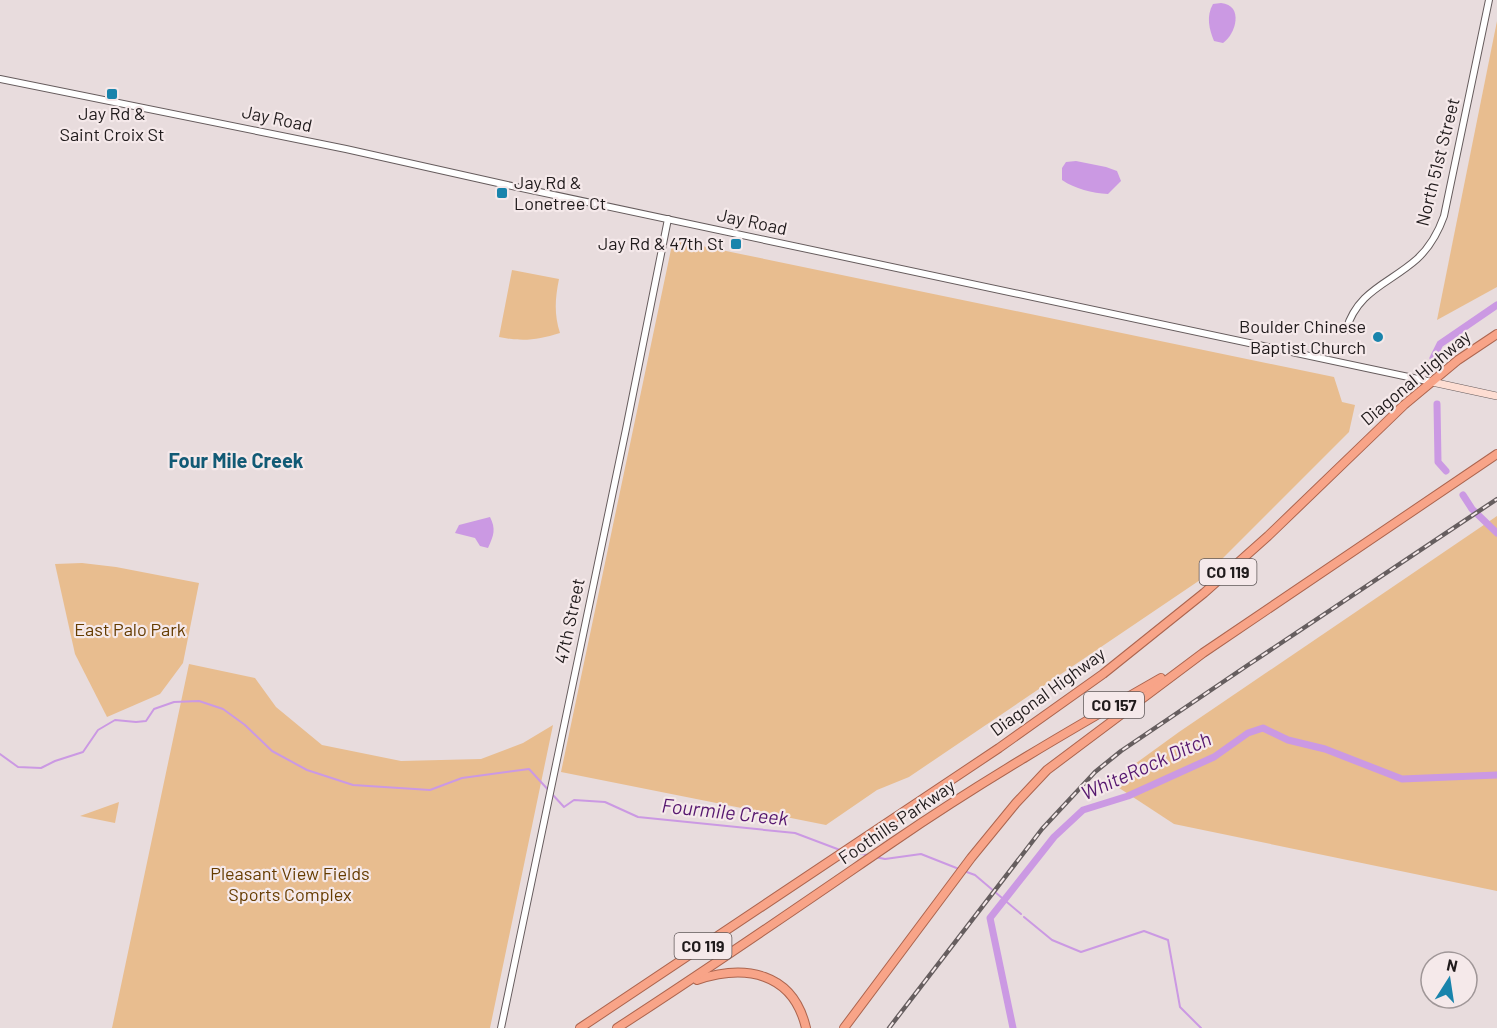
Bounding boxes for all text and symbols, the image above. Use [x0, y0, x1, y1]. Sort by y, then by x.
marker: Jay Rd & Saint Croix St [105, 87, 119, 101]
street label: North 51st Street [1410, 95, 1464, 228]
street label: Jay Road [240, 100, 314, 136]
place label: Jay Rd & Saint Croix St [59, 102, 165, 145]
place label: Jay Rd & Lonetree Ct [514, 171, 606, 214]
marker: Jay Rd & Lonetree Ct [495, 186, 509, 200]
street label: Jay Road [715, 203, 789, 239]
place label: Jay Rd & 47th St [598, 232, 724, 254]
marker: Jay Rd & 47th St [729, 237, 743, 251]
place label: Boulder Chinese Baptist Church [1239, 315, 1366, 358]
street label: Diagonal Highway [1356, 325, 1475, 430]
marker: Boulder Chinese Baptist Church [1371, 330, 1385, 344]
district label: Four Mile Creek [169, 448, 304, 472]
road number: CO 119 [1200, 559, 1256, 585]
street label: 47th Street [549, 576, 589, 666]
park label: East Palo Park [74, 618, 186, 640]
street label: Diagonal Highway [986, 642, 1109, 740]
road number: CO 157 [1084, 692, 1144, 718]
water label: WhiteRock Ditch [1077, 726, 1214, 804]
street label: Foothills Parkway [834, 774, 959, 868]
water label: Fourmile Creek [661, 792, 790, 830]
park label: Pleasant View Fields Sports Complex [210, 862, 370, 905]
road number: CO 119 [674, 933, 732, 959]
north arrow [1419, 950, 1479, 1010]
text: N [1445, 954, 1459, 975]

